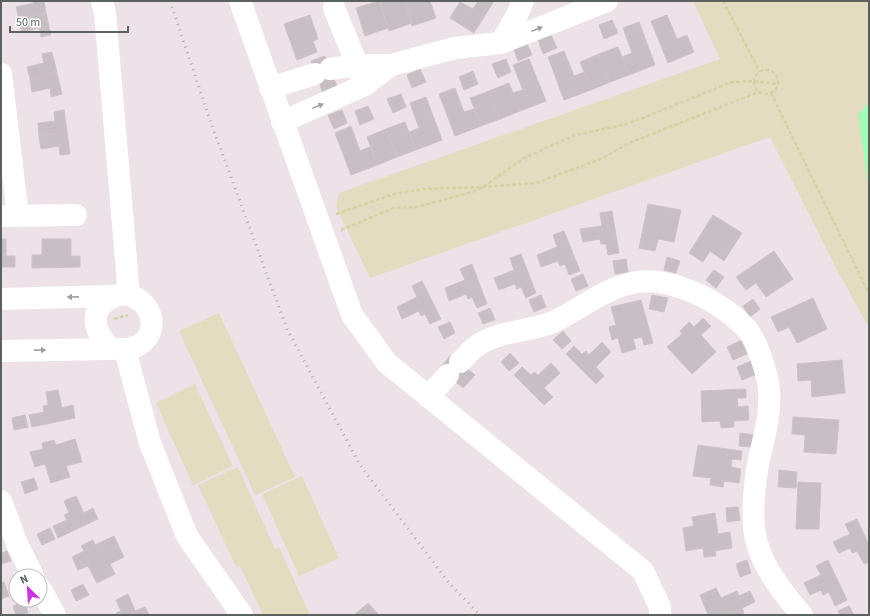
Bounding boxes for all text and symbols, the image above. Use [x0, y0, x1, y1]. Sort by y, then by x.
scale bar [10, 8, 128, 34]
text: 50 m [16, 14, 40, 31]
one-way arrow [531, 25, 543, 31]
one-way arrow [312, 103, 324, 109]
one-way arrow [67, 294, 79, 301]
one-way arrow [34, 347, 47, 353]
north arrow [8, 568, 48, 608]
text: N [17, 571, 30, 588]

